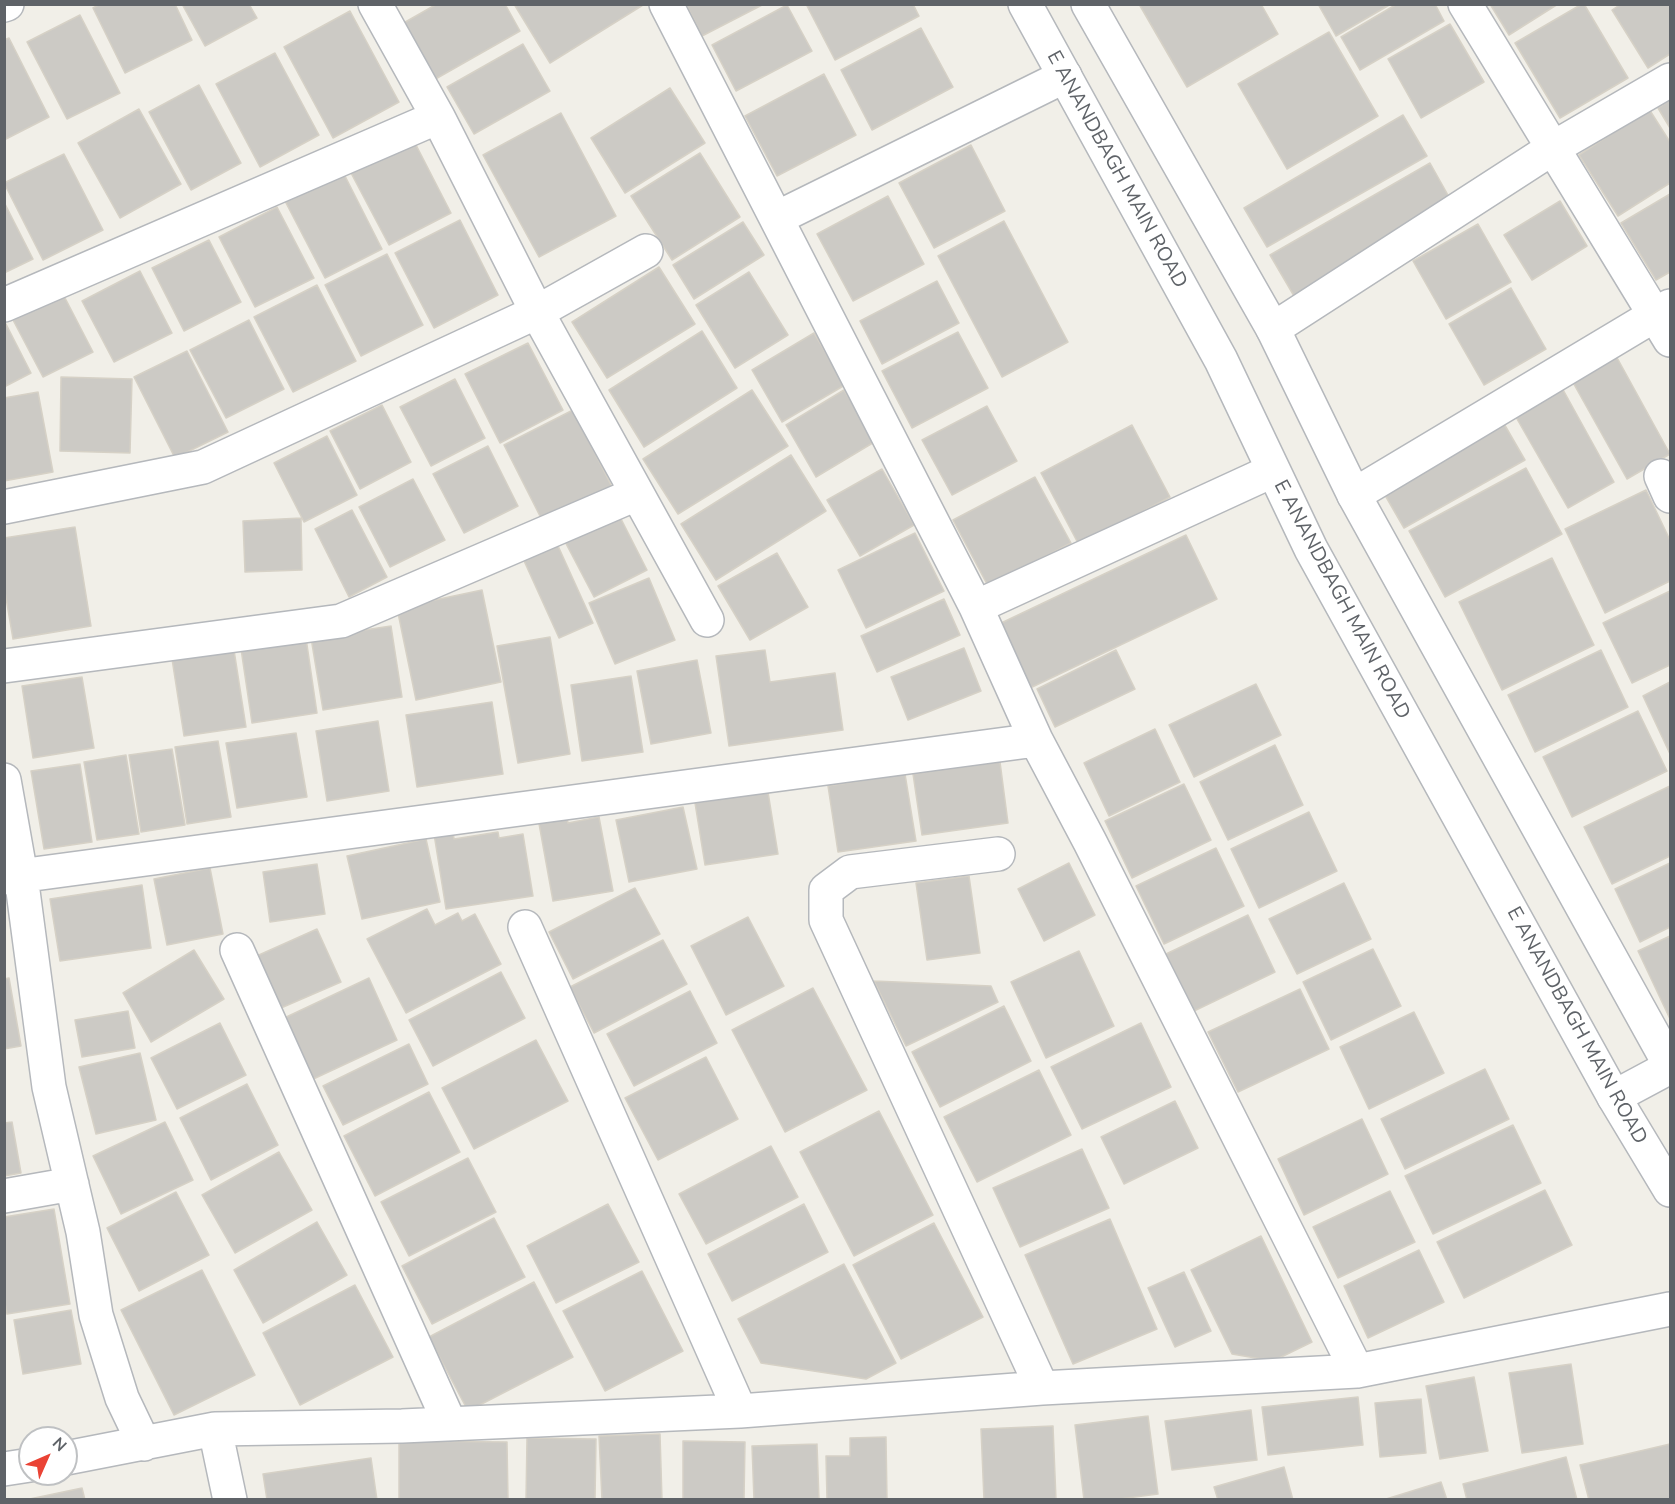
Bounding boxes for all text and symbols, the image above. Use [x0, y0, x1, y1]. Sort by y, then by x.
street label: E ANANDBAGH MAIN ROAD [1041, 47, 1191, 293]
street label: E ANANDBAGH MAIN ROAD [1268, 476, 1414, 724]
street label: E ANANDBAGH MAIN ROAD [1501, 903, 1651, 1149]
north arrow [18, 1426, 78, 1486]
text: N [47, 1433, 71, 1457]

